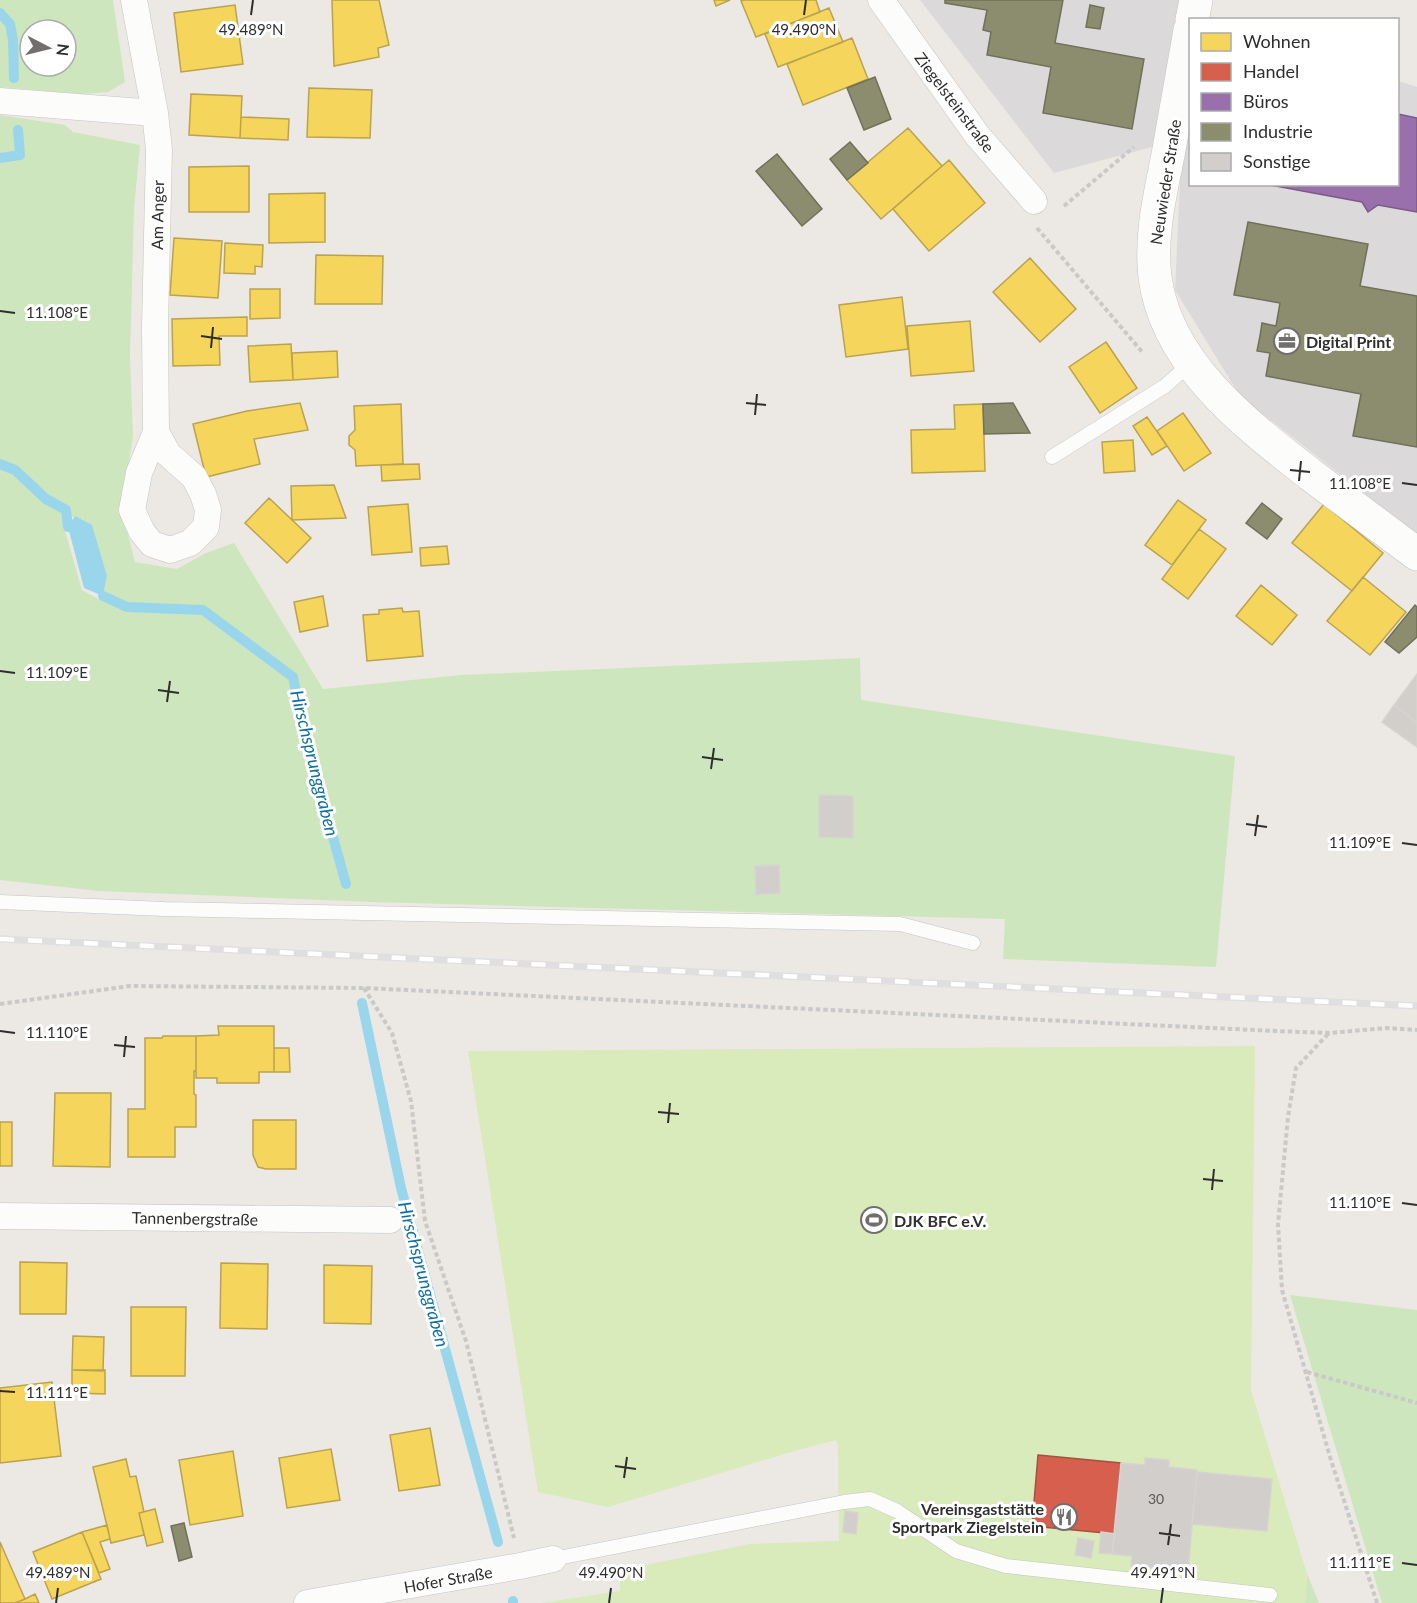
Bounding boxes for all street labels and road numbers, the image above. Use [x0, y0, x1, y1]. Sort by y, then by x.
street label: Ziegelsteinstraße [911, 48, 999, 156]
street label: Neuwieder Straße [1146, 118, 1184, 246]
street label: Am Anger [147, 180, 167, 250]
street label: Tannenbergstraße [132, 1207, 258, 1229]
street label: Hofer Straße [402, 1562, 494, 1596]

